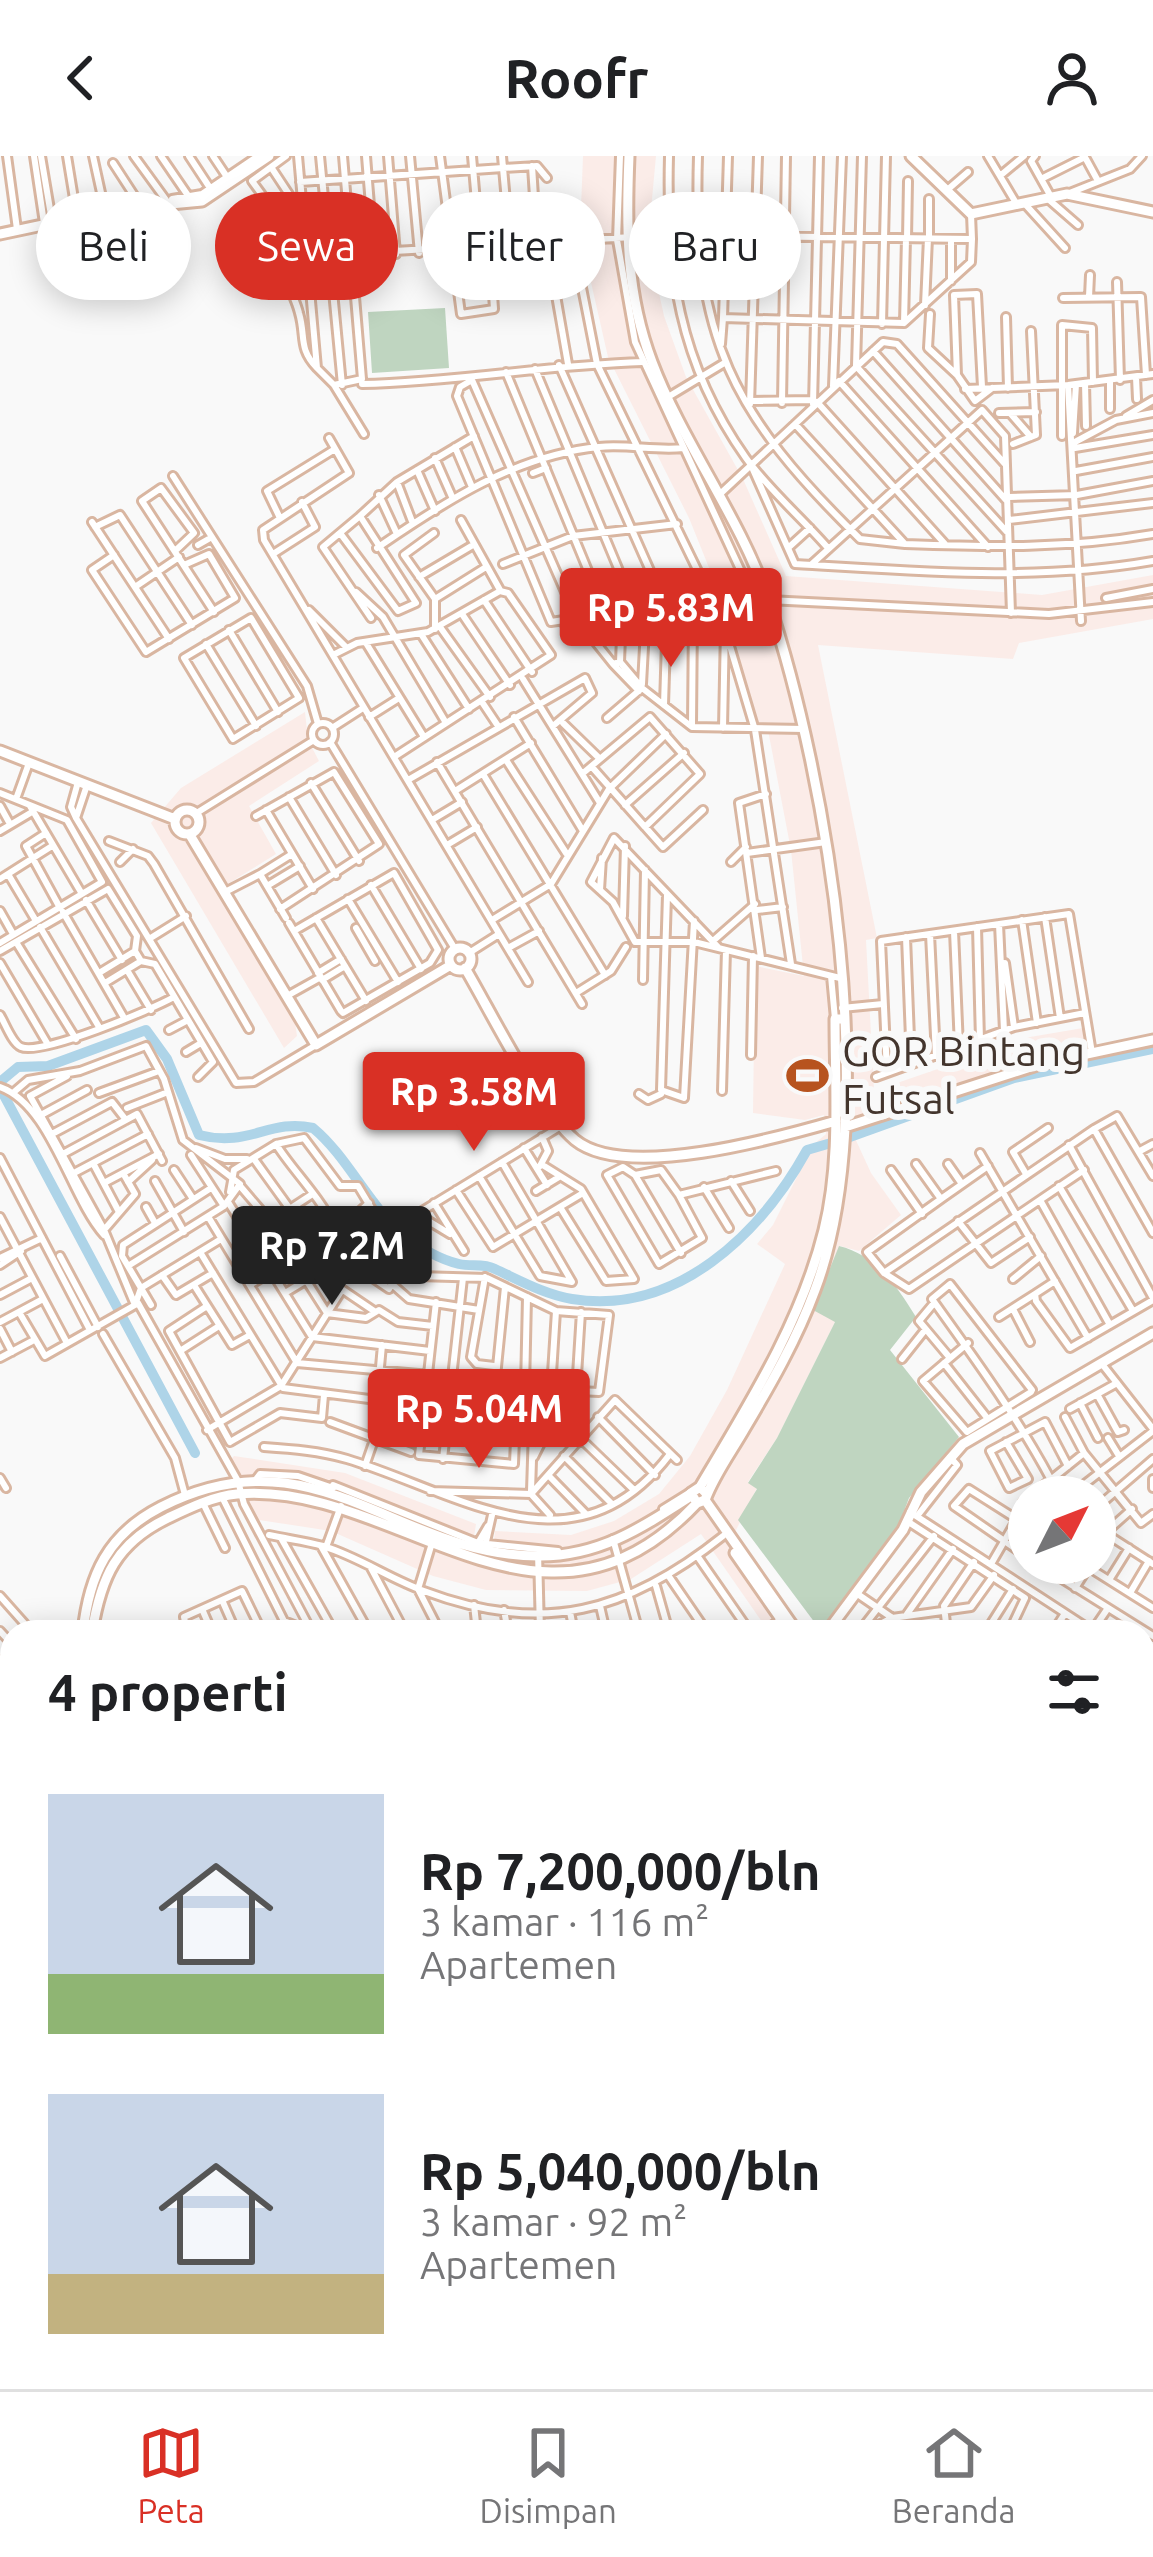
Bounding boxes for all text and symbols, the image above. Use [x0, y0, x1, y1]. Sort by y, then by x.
icon: back [48, 45, 114, 111]
icon: person [1039, 45, 1105, 111]
text: Roofr [505, 48, 648, 108]
chip: Beli [36, 192, 191, 300]
chip: Sewa [215, 192, 398, 300]
chip: Filter [422, 192, 605, 300]
chip: Baru [629, 192, 801, 300]
pin: Rp 5.83M [547, 568, 795, 670]
text: Rp 5.83M [587, 585, 755, 628]
place label: GOR Bintang Futsal [842, 1027, 1085, 1122]
pin: Rp 3.58M [350, 1052, 598, 1154]
sports icon: GOR Bintang Futsal [785, 1052, 831, 1098]
text: Rp 3.58M [390, 1069, 558, 1112]
pin: Rp 7.2M [221, 1206, 443, 1308]
text: Rp 7.2M [259, 1223, 405, 1266]
pin: Rp 5.04M [355, 1369, 603, 1471]
text: Rp 5.04M [395, 1386, 563, 1429]
north arrow [1008, 1476, 1116, 1584]
map controls [1008, 1476, 1116, 1584]
icon: filters [1041, 1659, 1107, 1725]
text: 4 properti [48, 1663, 288, 1721]
icon: home [144, 1842, 288, 1986]
text: Rp 7,200,000/bln [420, 1842, 820, 1900]
text: 3 kamar · 116 m² [420, 1900, 709, 1943]
text: Apartemen [420, 1943, 617, 1986]
icon: home [144, 2142, 288, 2286]
text: Rp 5,040,000/bln [420, 2142, 820, 2200]
text: 3 kamar · 92 m² [420, 2200, 687, 2243]
text: Apartemen [420, 2243, 617, 2286]
tab: Peta [137, 2420, 205, 2529]
tab: Disimpan [480, 2420, 617, 2529]
tab: Beranda [892, 2420, 1016, 2529]

